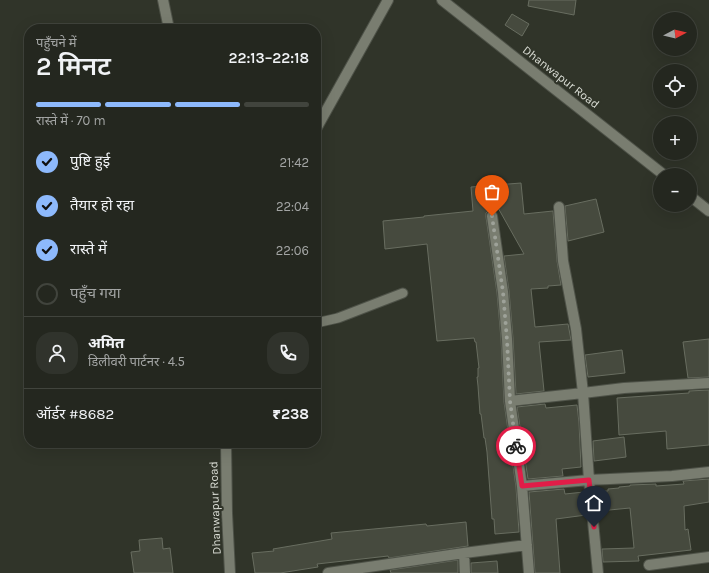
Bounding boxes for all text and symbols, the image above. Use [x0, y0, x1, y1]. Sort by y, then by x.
north arrow [653, 12, 697, 56]
map controls [653, 12, 697, 212]
text: पहुँचने में [36, 35, 77, 50]
street label: Dhanwapur Road [520, 43, 602, 111]
text: 22:13–22:18 [228, 49, 309, 67]
text: 2 मिनट [36, 51, 111, 82]
button: locate [653, 64, 697, 108]
text: रास्ते में · 70 m [36, 113, 106, 128]
button: + [653, 116, 697, 160]
icon: check [36, 151, 58, 173]
text: पुष्टि हुई [70, 152, 110, 170]
text: 21:42 [279, 155, 309, 170]
button: − [653, 168, 697, 212]
pin [475, 175, 509, 216]
icon: bag [481, 181, 503, 203]
icon: check [36, 195, 58, 217]
text: तैयार हो रहा [70, 196, 134, 214]
text: 22:04 [276, 199, 309, 214]
icon: check [36, 239, 58, 261]
text: रास्ते में [70, 240, 107, 258]
text: 22:06 [276, 243, 309, 258]
text: पहुँच गया [70, 284, 121, 302]
button: person [36, 332, 78, 374]
button: phone [267, 332, 309, 374]
text: अमित [88, 334, 124, 352]
text: डिलीवरी पार्टनर · 4.5 [88, 354, 185, 369]
text: ऑर्डर #8682 [36, 405, 114, 423]
text: ₹238 [272, 405, 309, 423]
courier [496, 426, 536, 466]
icon: bike [505, 435, 527, 457]
street label: Dhanwapur Road [206, 461, 224, 555]
pin [577, 486, 611, 527]
icon: home [583, 492, 605, 514]

